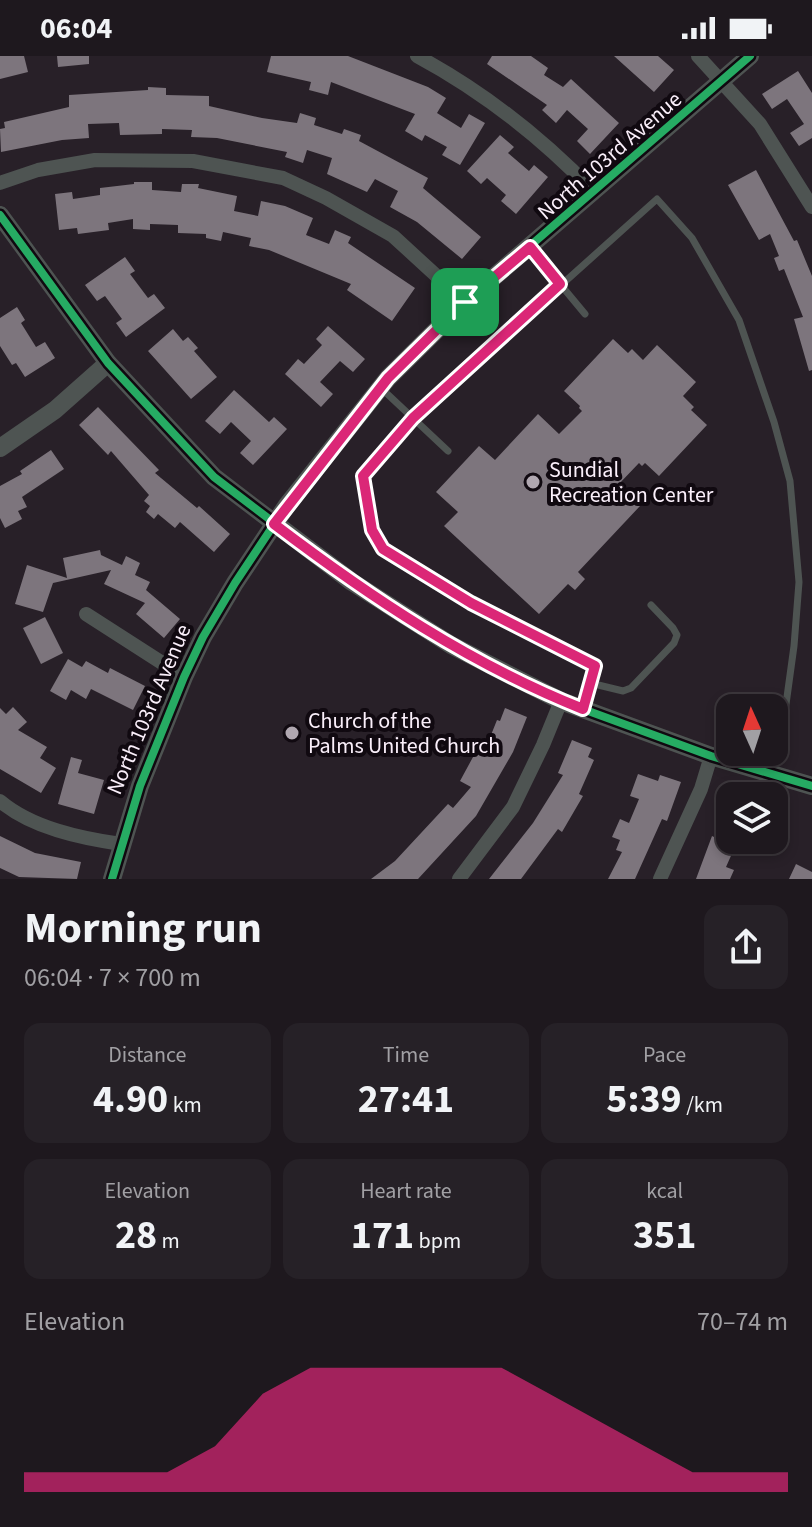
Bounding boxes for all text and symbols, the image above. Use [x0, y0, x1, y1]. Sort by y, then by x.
text: 06:04 [40, 7, 112, 50]
street label: North 103rd Avenue [530, 84, 689, 228]
pin [431, 268, 499, 336]
icon: arrive [443, 280, 487, 324]
place label: Sundial Recreation Center [549, 454, 714, 511]
marker: Sundial Recreation Center [524, 473, 542, 491]
street label: North 103rd Avenue [99, 619, 199, 800]
north arrow [716, 694, 788, 766]
map controls [716, 694, 788, 854]
place label: Church of the Palms United Church [308, 705, 500, 762]
marker: Church of the Palms United Church [283, 724, 301, 742]
button: layers [716, 782, 788, 854]
text: Morning run [24, 897, 262, 960]
button: share [704, 905, 788, 989]
text: 06:04 · 7 × 700 m [24, 959, 201, 996]
text: Distance [108, 1039, 186, 1071]
text: Time [383, 1039, 429, 1071]
text: Pace [643, 1039, 686, 1071]
text: 4.90 [93, 1071, 168, 1128]
text: 27:41 [358, 1071, 454, 1128]
text: 5:39 [606, 1071, 682, 1128]
text: km [168, 1089, 202, 1121]
text: /km [682, 1089, 723, 1121]
text: Elevation [104, 1175, 190, 1207]
text: Heart rate [360, 1175, 452, 1207]
text: kcal [646, 1175, 683, 1207]
text: 28 [115, 1207, 157, 1264]
text: 171 [351, 1207, 414, 1264]
text: 351 [633, 1207, 696, 1264]
text: m [157, 1225, 180, 1257]
text: bpm [414, 1225, 461, 1257]
text: Elevation [24, 1303, 125, 1340]
text: 70–74 m [697, 1303, 788, 1340]

